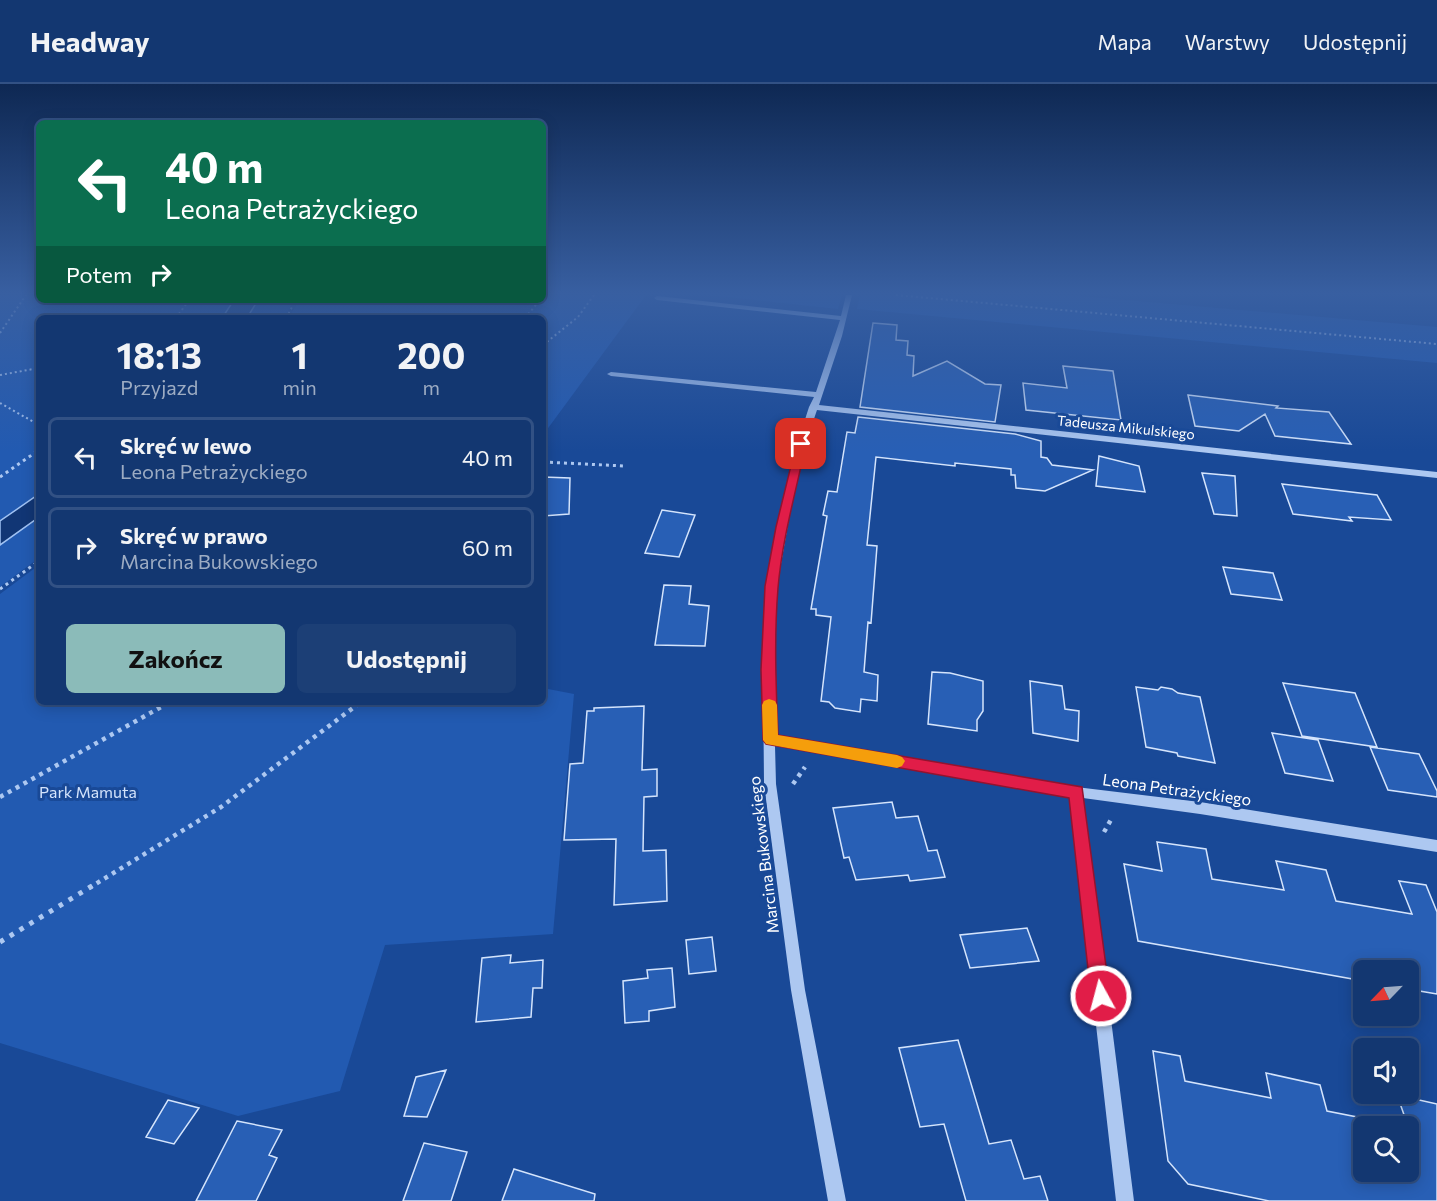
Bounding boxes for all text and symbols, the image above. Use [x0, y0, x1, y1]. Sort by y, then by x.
text: Headway [30, 24, 150, 58]
text: Mapa [1098, 29, 1152, 54]
text: Warstwy [1185, 29, 1270, 54]
text: Udostępnij [1303, 29, 1407, 54]
text: 40 m [165, 140, 263, 192]
icon: left [66, 144, 144, 222]
text: Leona Petrażyckiego [165, 192, 418, 225]
icon: right [144, 258, 177, 291]
text: Potem [66, 261, 132, 288]
text: 18:13 [117, 332, 202, 376]
text: 1 [291, 332, 308, 376]
text: 200 [397, 332, 465, 376]
text: Przyjazd [120, 375, 198, 399]
text: min [283, 375, 317, 399]
text: m [423, 375, 440, 399]
street label: Tadeusza Mikulskiego [1056, 411, 1196, 443]
pin [775, 418, 826, 469]
icon: arrive [784, 427, 817, 460]
text: Skręć w lewo [120, 432, 252, 459]
icon: left [69, 441, 102, 474]
text: 40 m [462, 444, 513, 471]
text: Leona Petrażyckiego [120, 459, 308, 483]
text: Skręć w prawo [120, 522, 268, 549]
icon: right [69, 531, 102, 564]
text: 60 m [462, 534, 513, 561]
text: Marcina Bukowskiego [120, 549, 318, 573]
button: Zakończ [66, 624, 285, 693]
button: Udostępnij [297, 624, 516, 693]
street label: Leona Petrażyckiego [1101, 769, 1253, 809]
street label: Marcina Bukowskiego [744, 775, 782, 935]
park label: Park Mamuta [39, 782, 137, 801]
north arrow [1353, 960, 1419, 1026]
map controls [1353, 960, 1419, 1182]
position arrow [1069, 964, 1133, 1028]
button: sound [1353, 1038, 1419, 1104]
button: search [1353, 1116, 1419, 1182]

